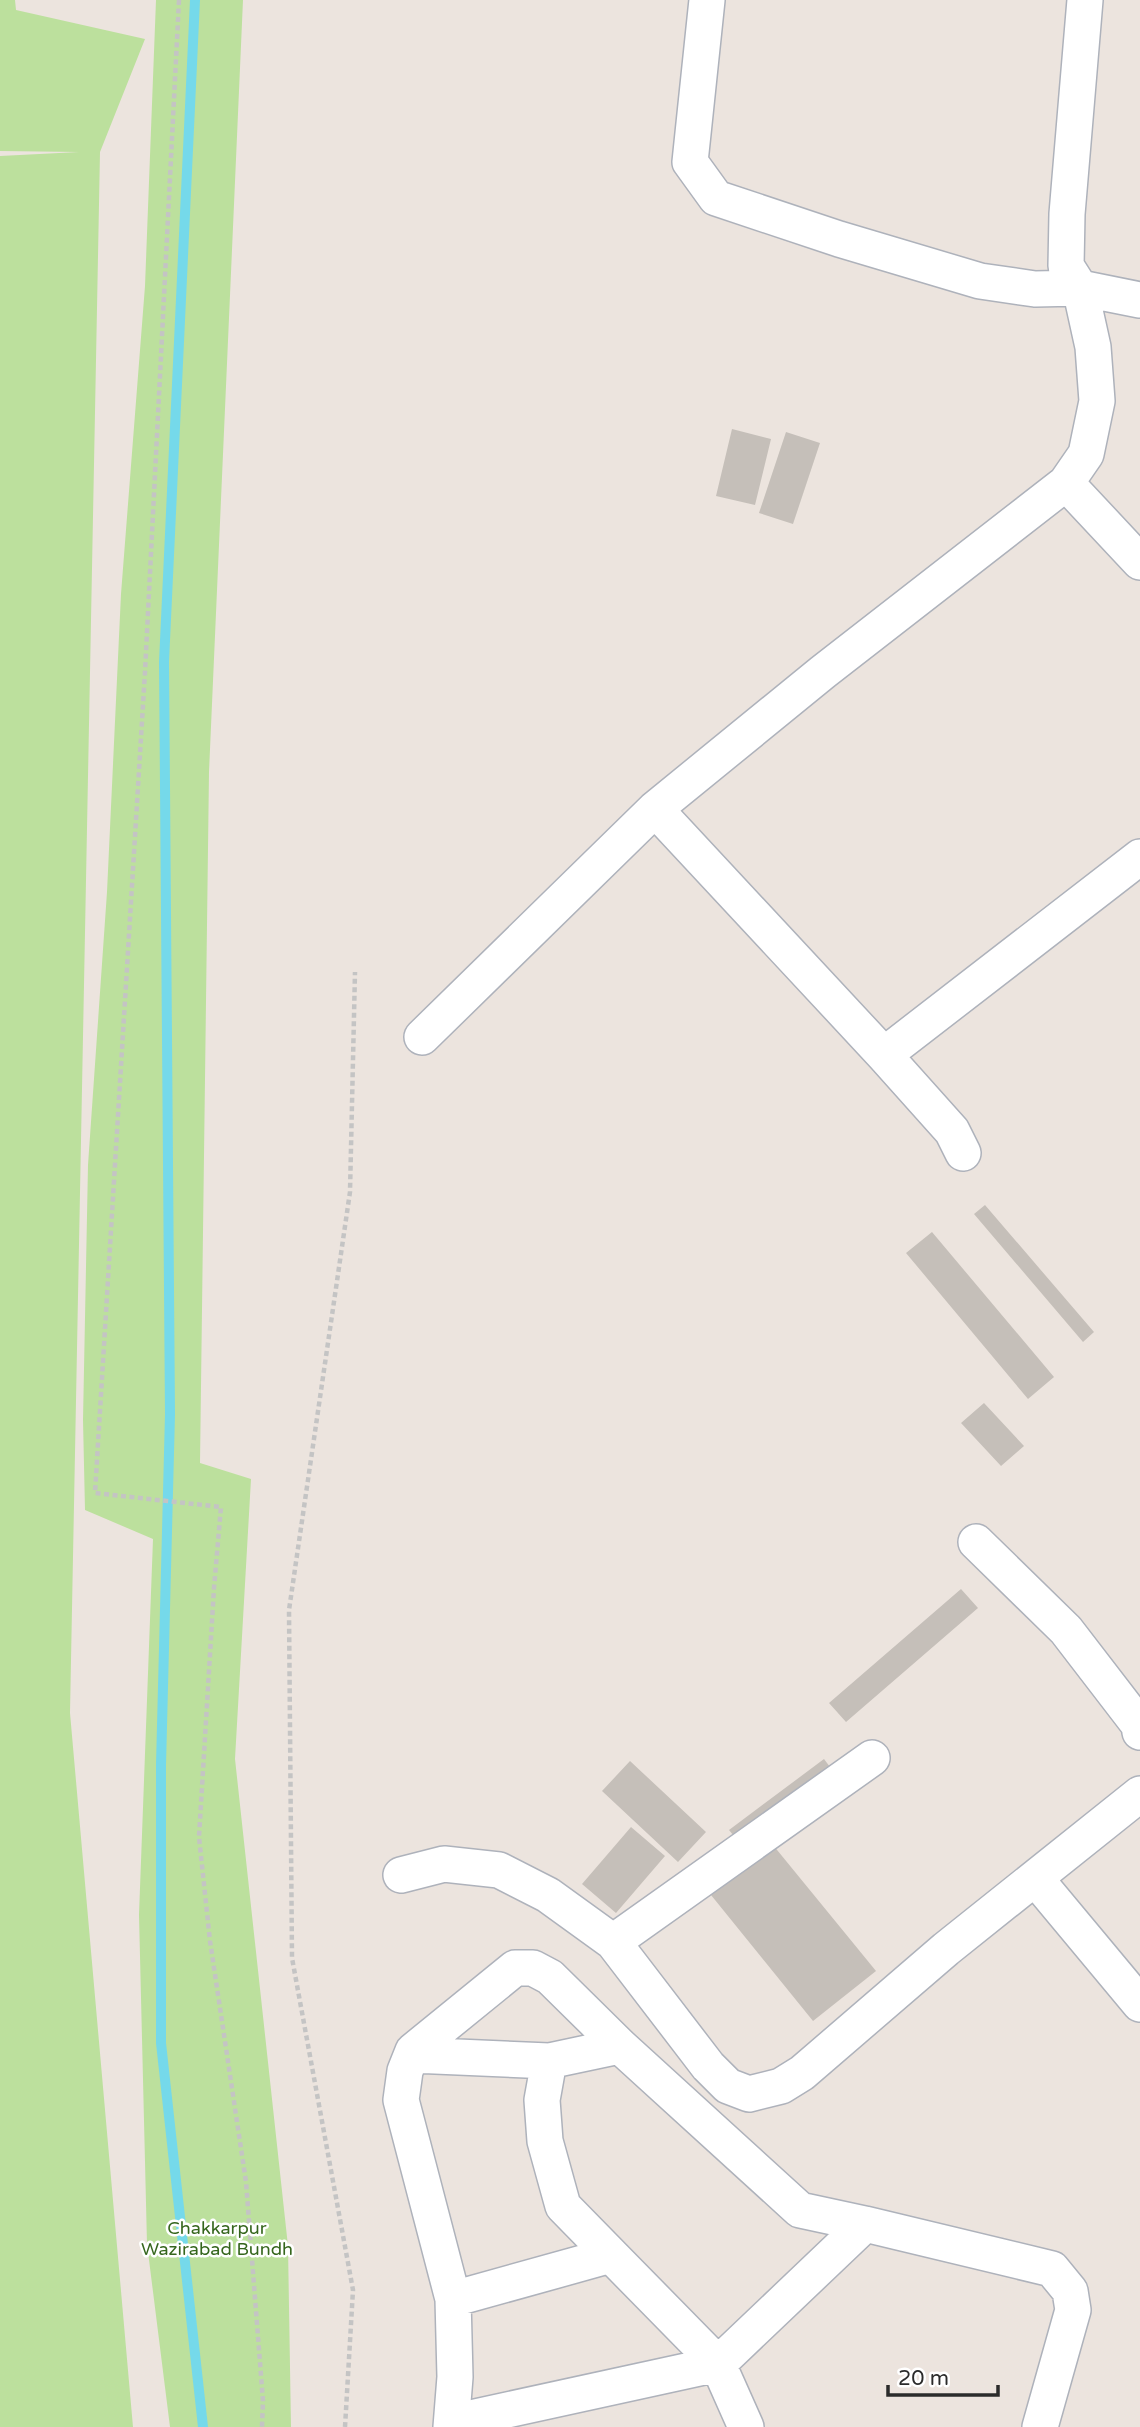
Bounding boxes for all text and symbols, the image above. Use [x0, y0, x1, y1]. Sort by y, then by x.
park label: Chakkarpur Wazirabad Bundh [141, 2217, 293, 2260]
scale bar [888, 2354, 998, 2398]
text: 20 m [898, 2366, 949, 2391]

